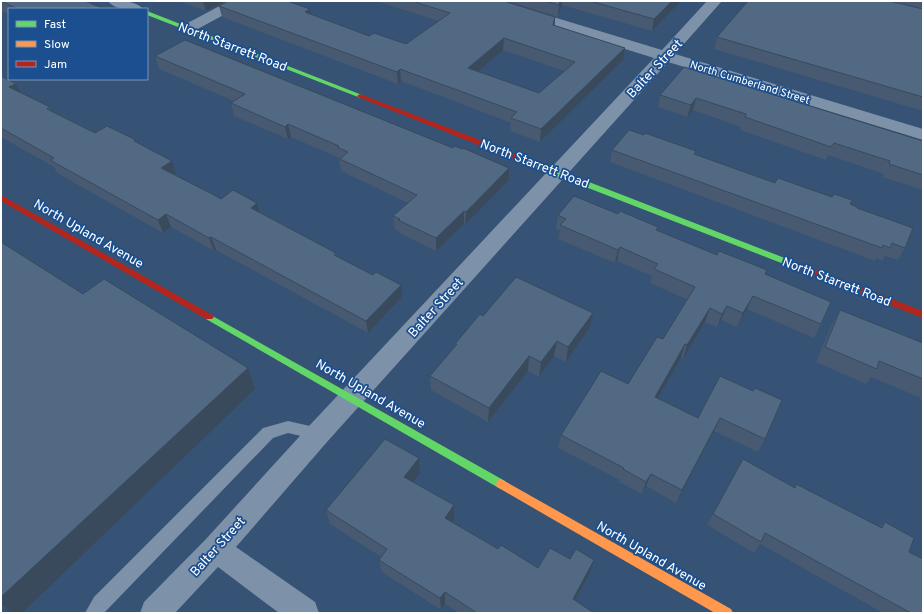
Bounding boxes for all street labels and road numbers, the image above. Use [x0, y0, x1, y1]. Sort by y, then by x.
street label: North Starrett Road [175, 20, 289, 76]
street label: Balter Street [624, 37, 687, 102]
street label: North Cumberland Street [688, 58, 811, 108]
street label: North Starrett Road [477, 137, 591, 193]
street label: North Upland Avenue [30, 197, 146, 273]
street label: North Starrett Road [779, 255, 893, 311]
street label: Balter Street [406, 275, 467, 341]
street label: North Upland Avenue [312, 357, 428, 433]
street label: Balter Street [188, 514, 249, 580]
street label: North Upland Avenue [593, 519, 709, 595]

